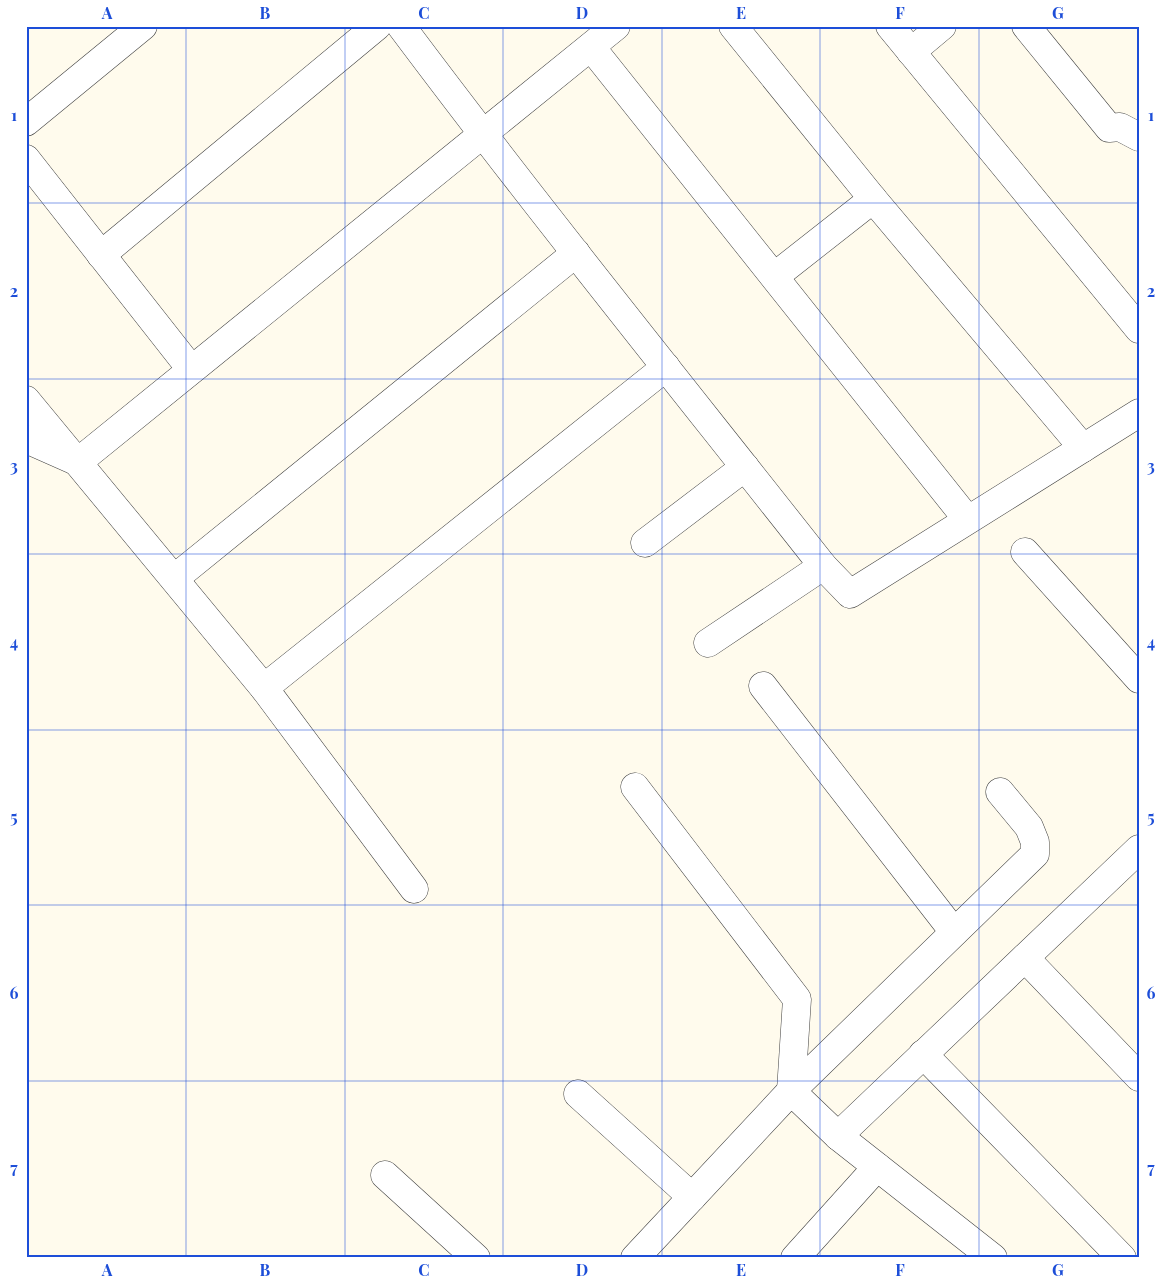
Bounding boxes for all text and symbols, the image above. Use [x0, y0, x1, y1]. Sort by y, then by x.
text: A [101, 2, 113, 23]
text: B [260, 2, 271, 23]
text: C [418, 2, 430, 23]
text: D [576, 2, 588, 23]
text: E [736, 2, 746, 23]
text: F [895, 2, 905, 23]
text: G [1052, 2, 1064, 23]
text: 1 [11, 104, 17, 125]
text: 1 [1148, 104, 1154, 125]
text: 2 [10, 280, 18, 301]
text: 2 [1147, 280, 1155, 301]
text: 3 [10, 455, 18, 476]
text: 3 [1147, 455, 1155, 476]
text: 4 [10, 631, 18, 652]
text: 4 [1147, 631, 1155, 652]
text: 5 [10, 806, 18, 827]
text: 5 [1147, 806, 1155, 827]
text: 6 [10, 982, 19, 1003]
text: 6 [1147, 982, 1156, 1003]
text: 7 [10, 1157, 18, 1178]
text: 7 [1147, 1157, 1155, 1178]
text: A [101, 1259, 113, 1280]
text: B [260, 1259, 271, 1280]
text: C [418, 1259, 430, 1280]
text: D [576, 1259, 588, 1280]
text: E [736, 1259, 746, 1280]
text: F [895, 1259, 905, 1280]
text: G [1052, 1259, 1064, 1280]

